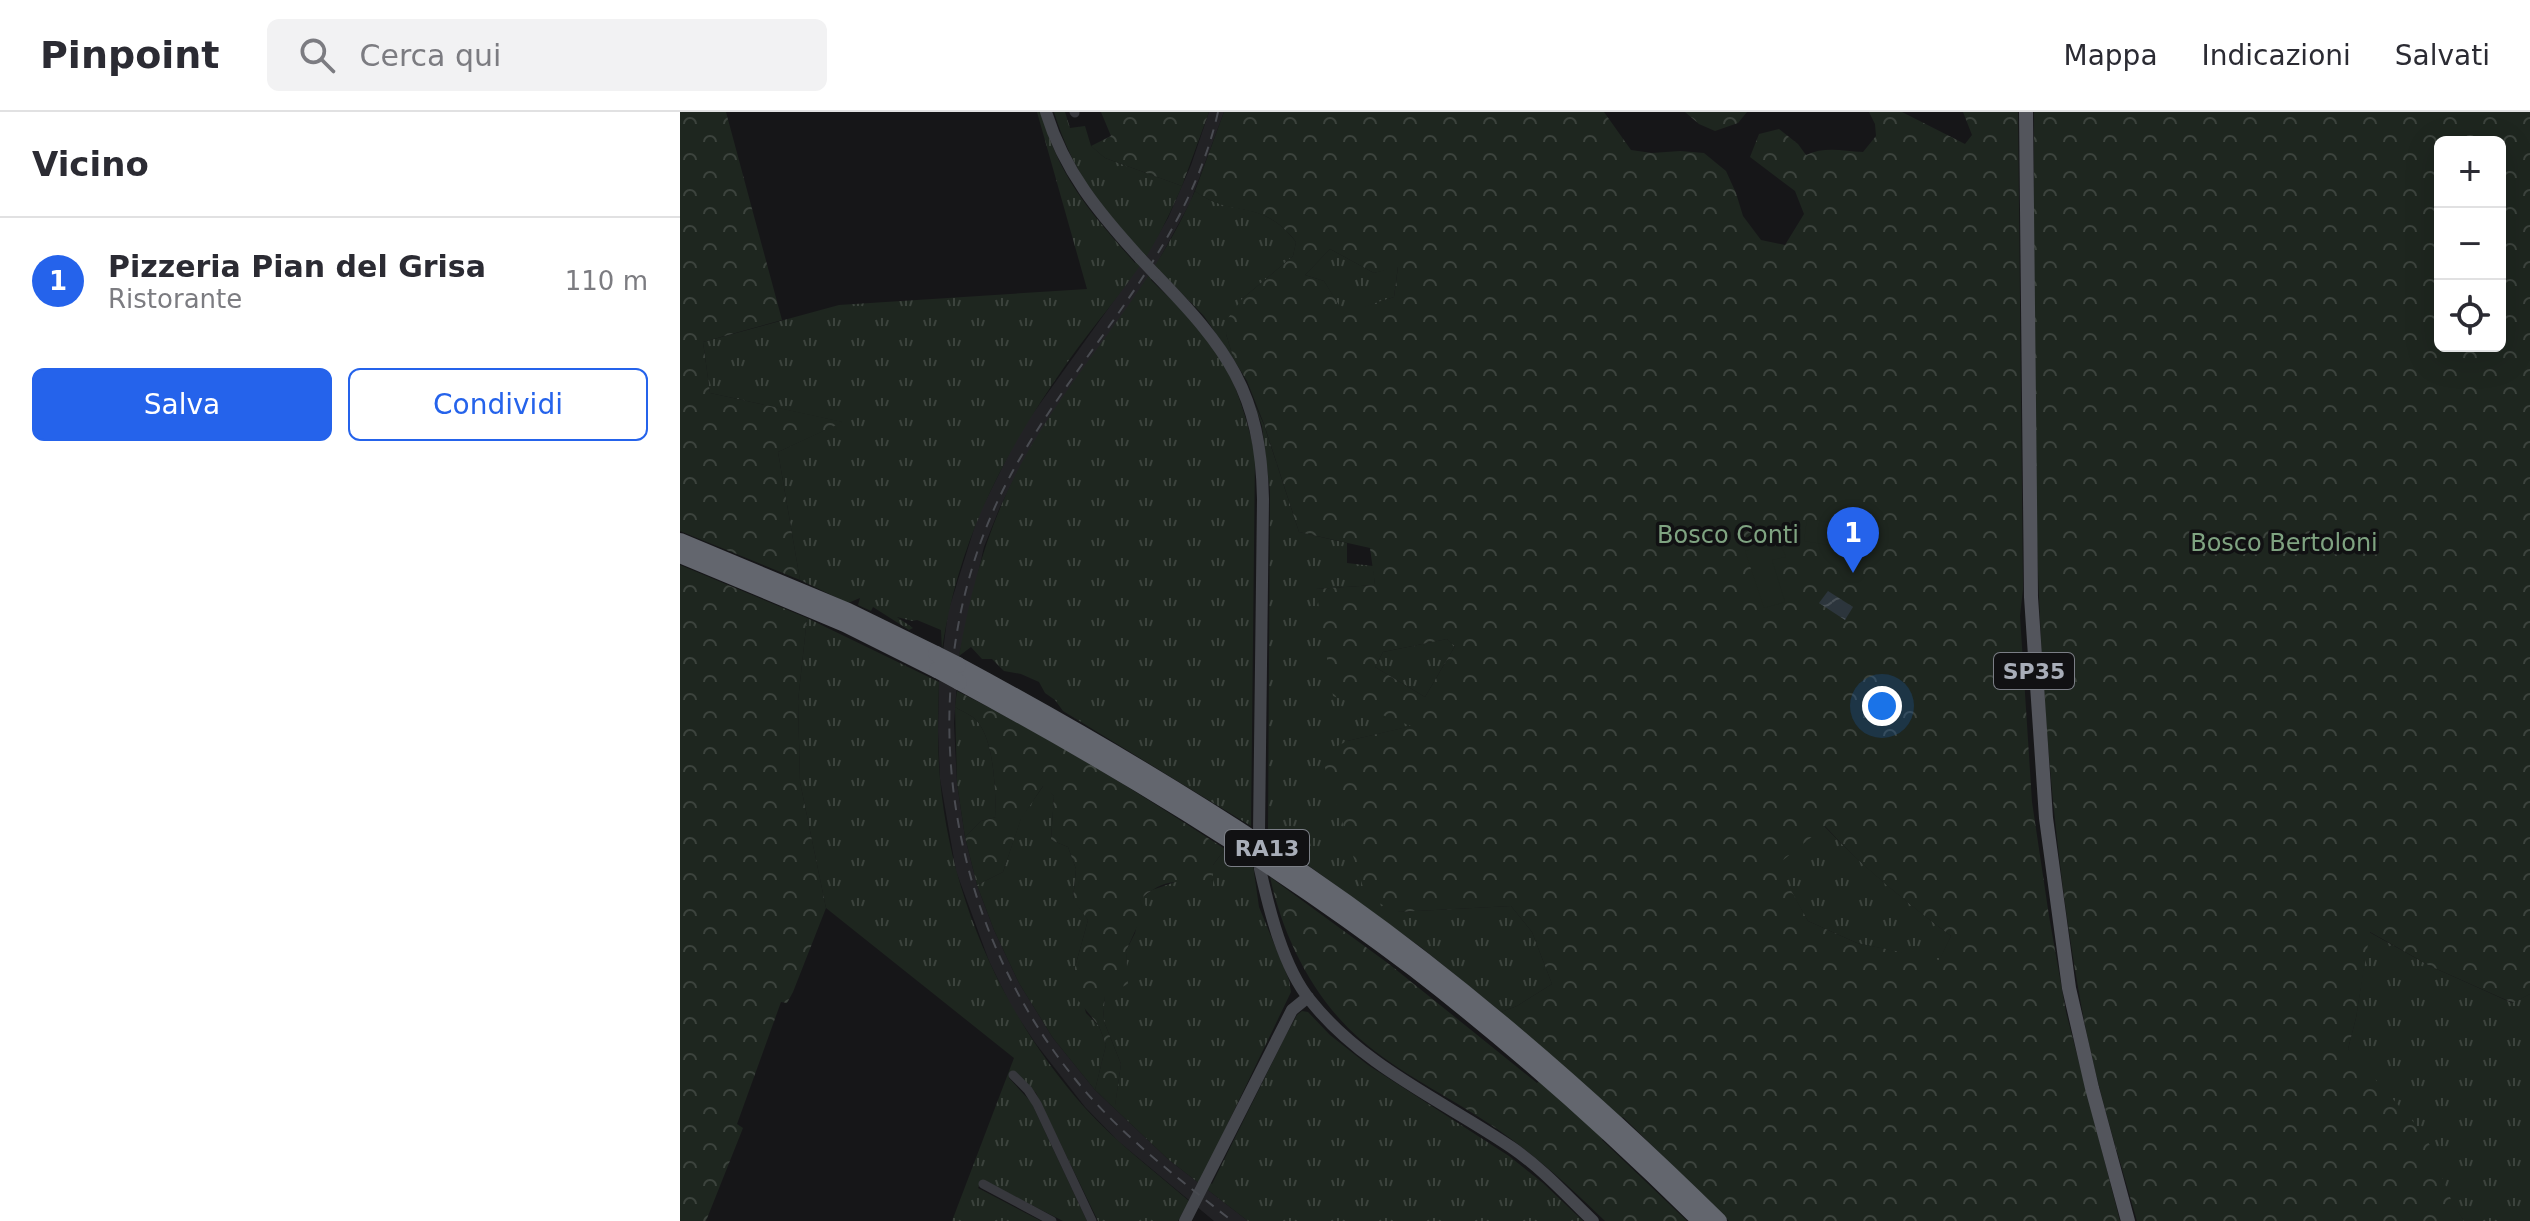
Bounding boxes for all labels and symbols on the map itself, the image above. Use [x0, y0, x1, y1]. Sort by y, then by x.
pin: 1 [1827, 507, 1879, 573]
park label: Bosco Conti [1657, 521, 1799, 549]
park label: Bosco Bertoloni [2190, 529, 2378, 557]
road number: SP35 [1994, 653, 2074, 689]
your location [1862, 686, 1902, 726]
road number: RA13 [1225, 830, 1309, 866]

